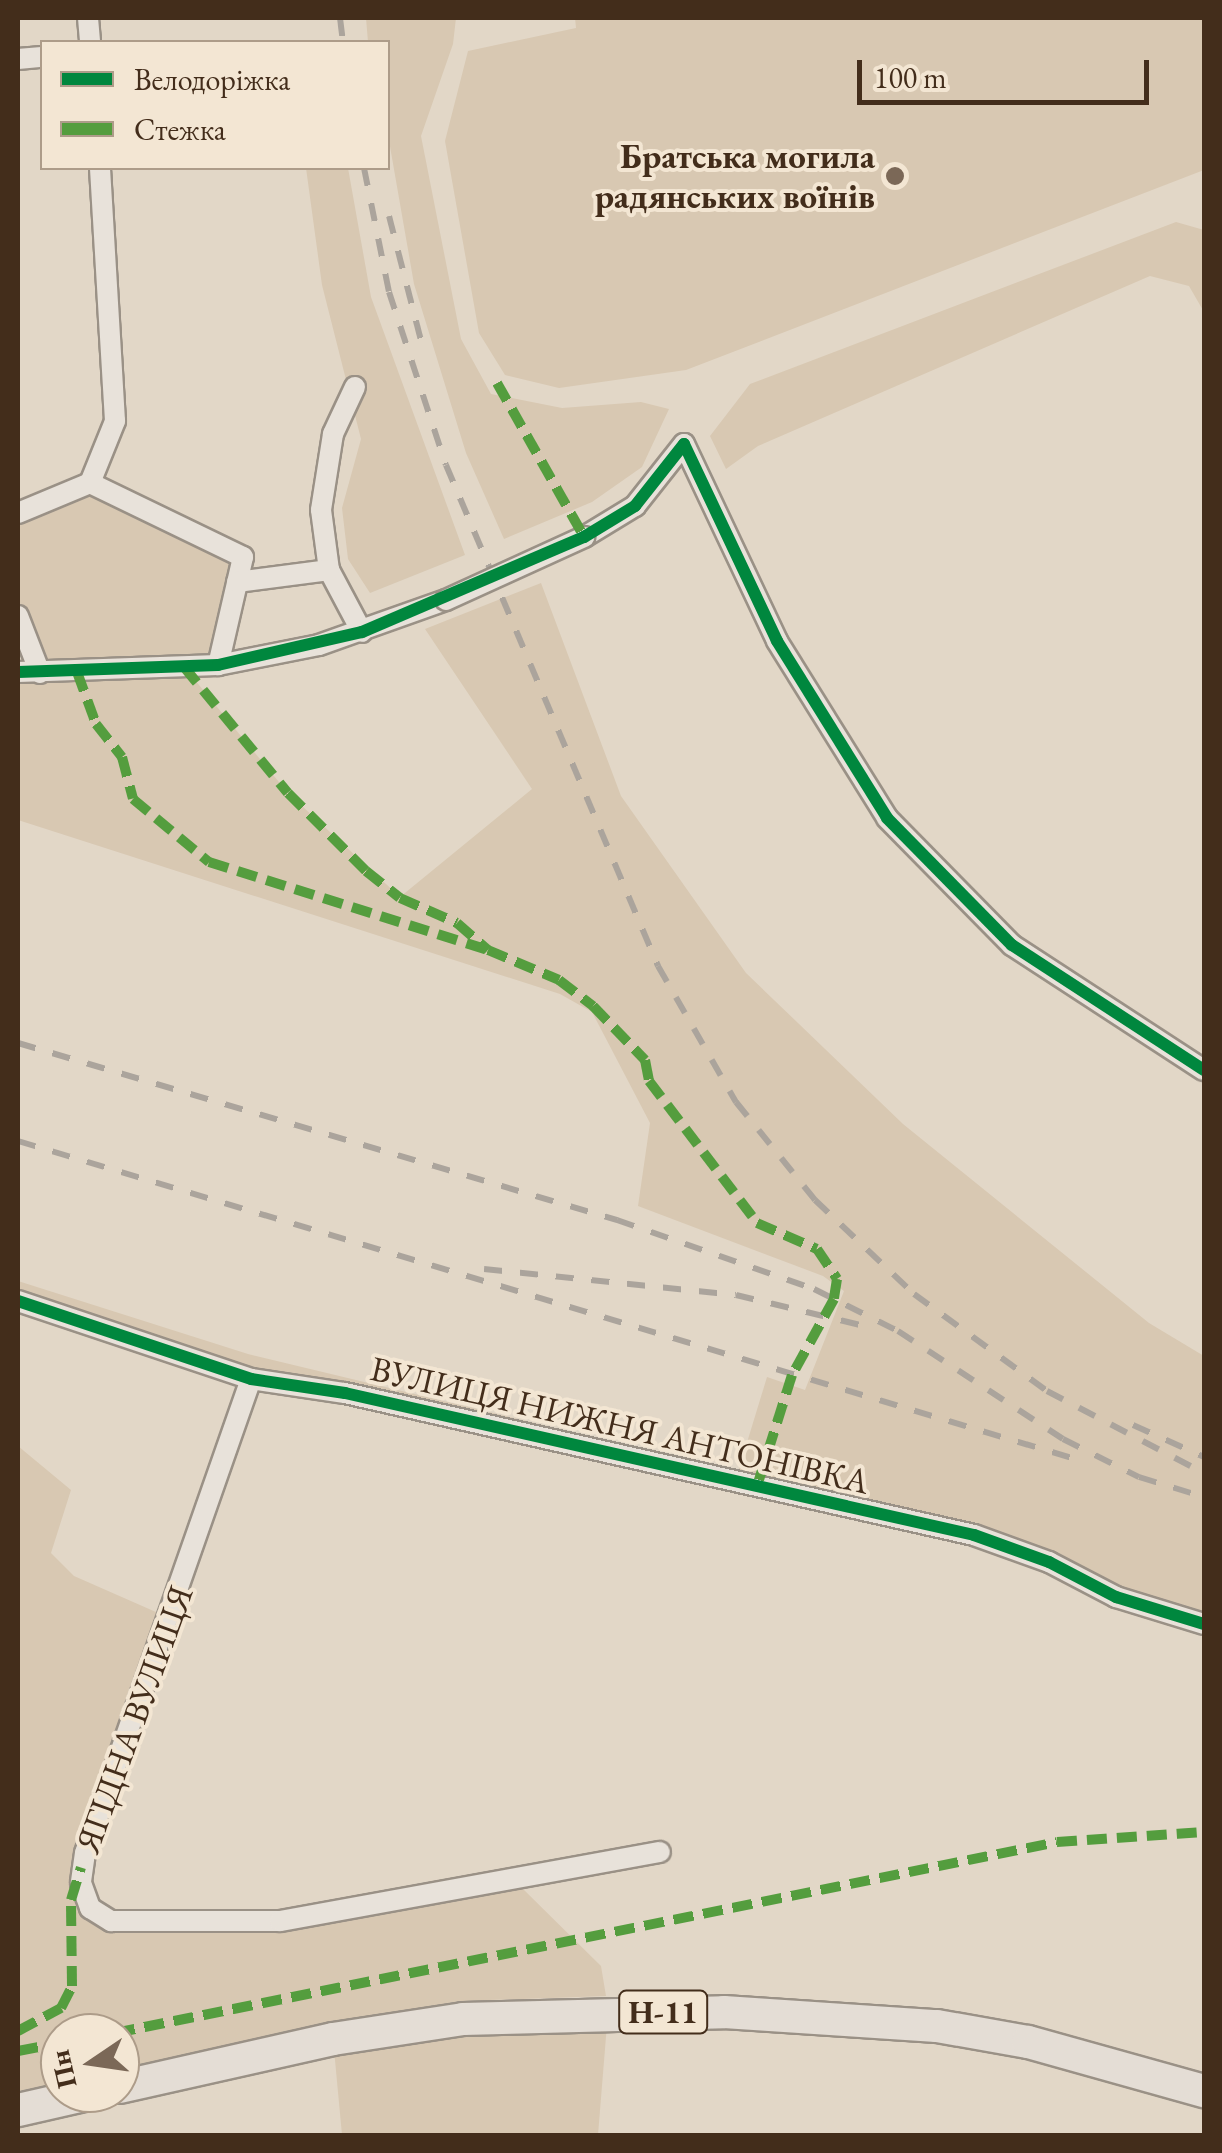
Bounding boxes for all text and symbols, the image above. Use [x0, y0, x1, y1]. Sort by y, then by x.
legend [40, 40, 390, 170]
scale bar [862, 40, 1154, 102]
text: 100 m [874, 58, 947, 97]
text: Велодоріжка [134, 60, 290, 99]
text: Стежка [134, 110, 226, 149]
place label: Братська могила радянських воїнів [595, 135, 875, 217]
marker: Братська могила радянських воїнів [884, 165, 906, 187]
street label: ВУЛИЦЯ НИЖНЯ АНТОНІВКА [367, 1347, 873, 1503]
street label: ЯГІДНА ВУЛИЦЯ [66, 1580, 202, 1858]
road number: Н-11 [618, 1985, 708, 2039]
north arrow [40, 2013, 140, 2113]
text: Пн [41, 2047, 85, 2092]

